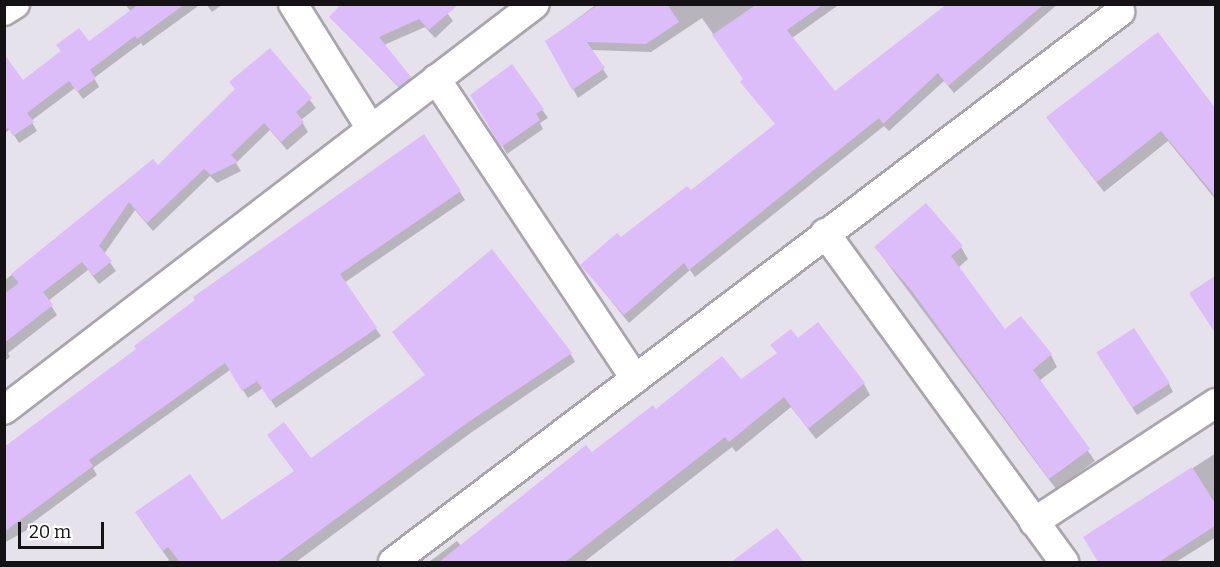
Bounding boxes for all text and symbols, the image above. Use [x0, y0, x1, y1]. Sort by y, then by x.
scale bar [21, 510, 106, 548]
text: 20 m [29, 521, 71, 543]

